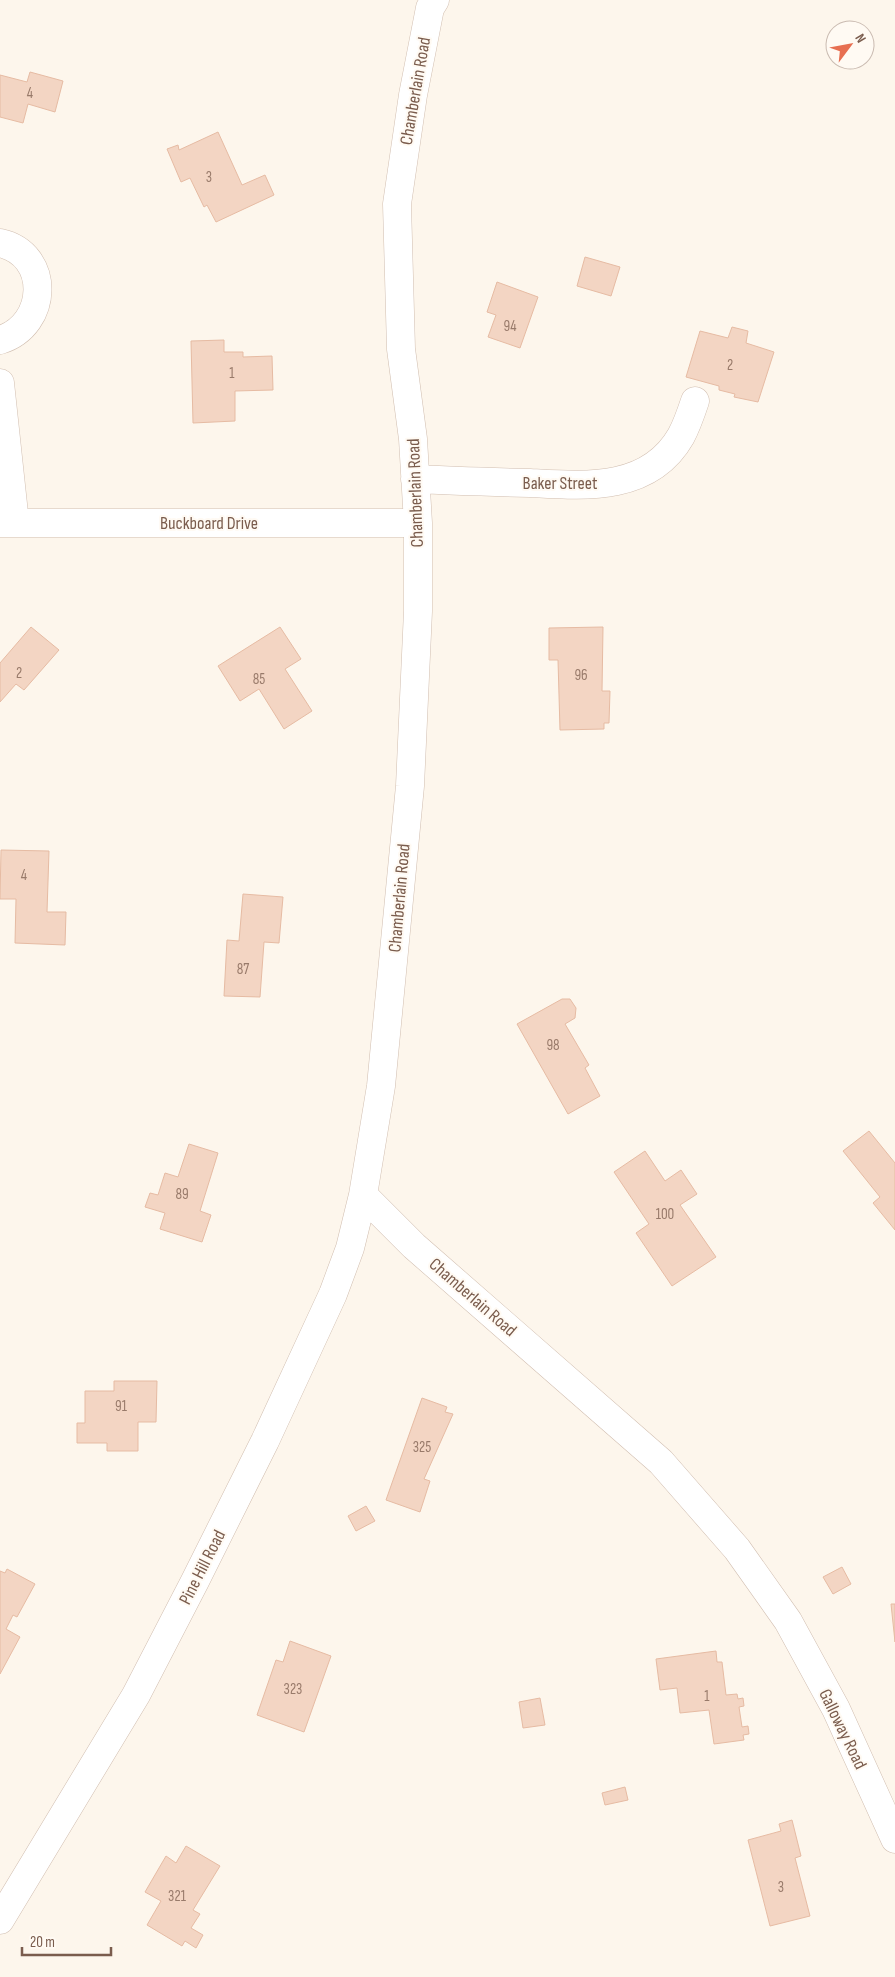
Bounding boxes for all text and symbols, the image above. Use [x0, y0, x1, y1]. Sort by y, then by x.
north arrow [825, 20, 875, 70]
text: N [851, 31, 870, 46]
street label: Chamberlain Road [396, 36, 435, 147]
house number: 4 [27, 84, 33, 103]
house number: 3 [206, 168, 212, 187]
house number: 94 [504, 317, 516, 336]
house number: 2 [727, 356, 733, 375]
house number: 1 [229, 364, 235, 383]
street label: Chamberlain Road [403, 438, 428, 548]
street label: Baker Street [523, 473, 598, 494]
street label: Buckboard Drive [160, 513, 258, 534]
house number: 2 [16, 664, 22, 683]
house number: 96 [574, 666, 588, 685]
house number: 85 [253, 670, 265, 689]
street label: Chamberlain Road [384, 843, 415, 953]
house number: 4 [21, 866, 27, 885]
house number: 87 [237, 960, 249, 979]
house number: 98 [546, 1036, 560, 1055]
house number: 89 [175, 1185, 189, 1204]
house number: 100 [656, 1205, 674, 1224]
street label: Chamberlain Road [425, 1254, 521, 1341]
house number: 91 [115, 1397, 128, 1416]
house number: 325 [413, 1438, 431, 1457]
street label: Pine Hill Road [175, 1526, 230, 1608]
house number: 323 [284, 1680, 302, 1699]
street label: Galloway Road [814, 1686, 871, 1773]
house number: 1 [704, 1687, 710, 1706]
house number: 3 [778, 1878, 784, 1897]
house number: 321 [168, 1887, 187, 1906]
scale bar [22, 1924, 111, 1956]
text: 20 m [30, 1933, 55, 1952]

